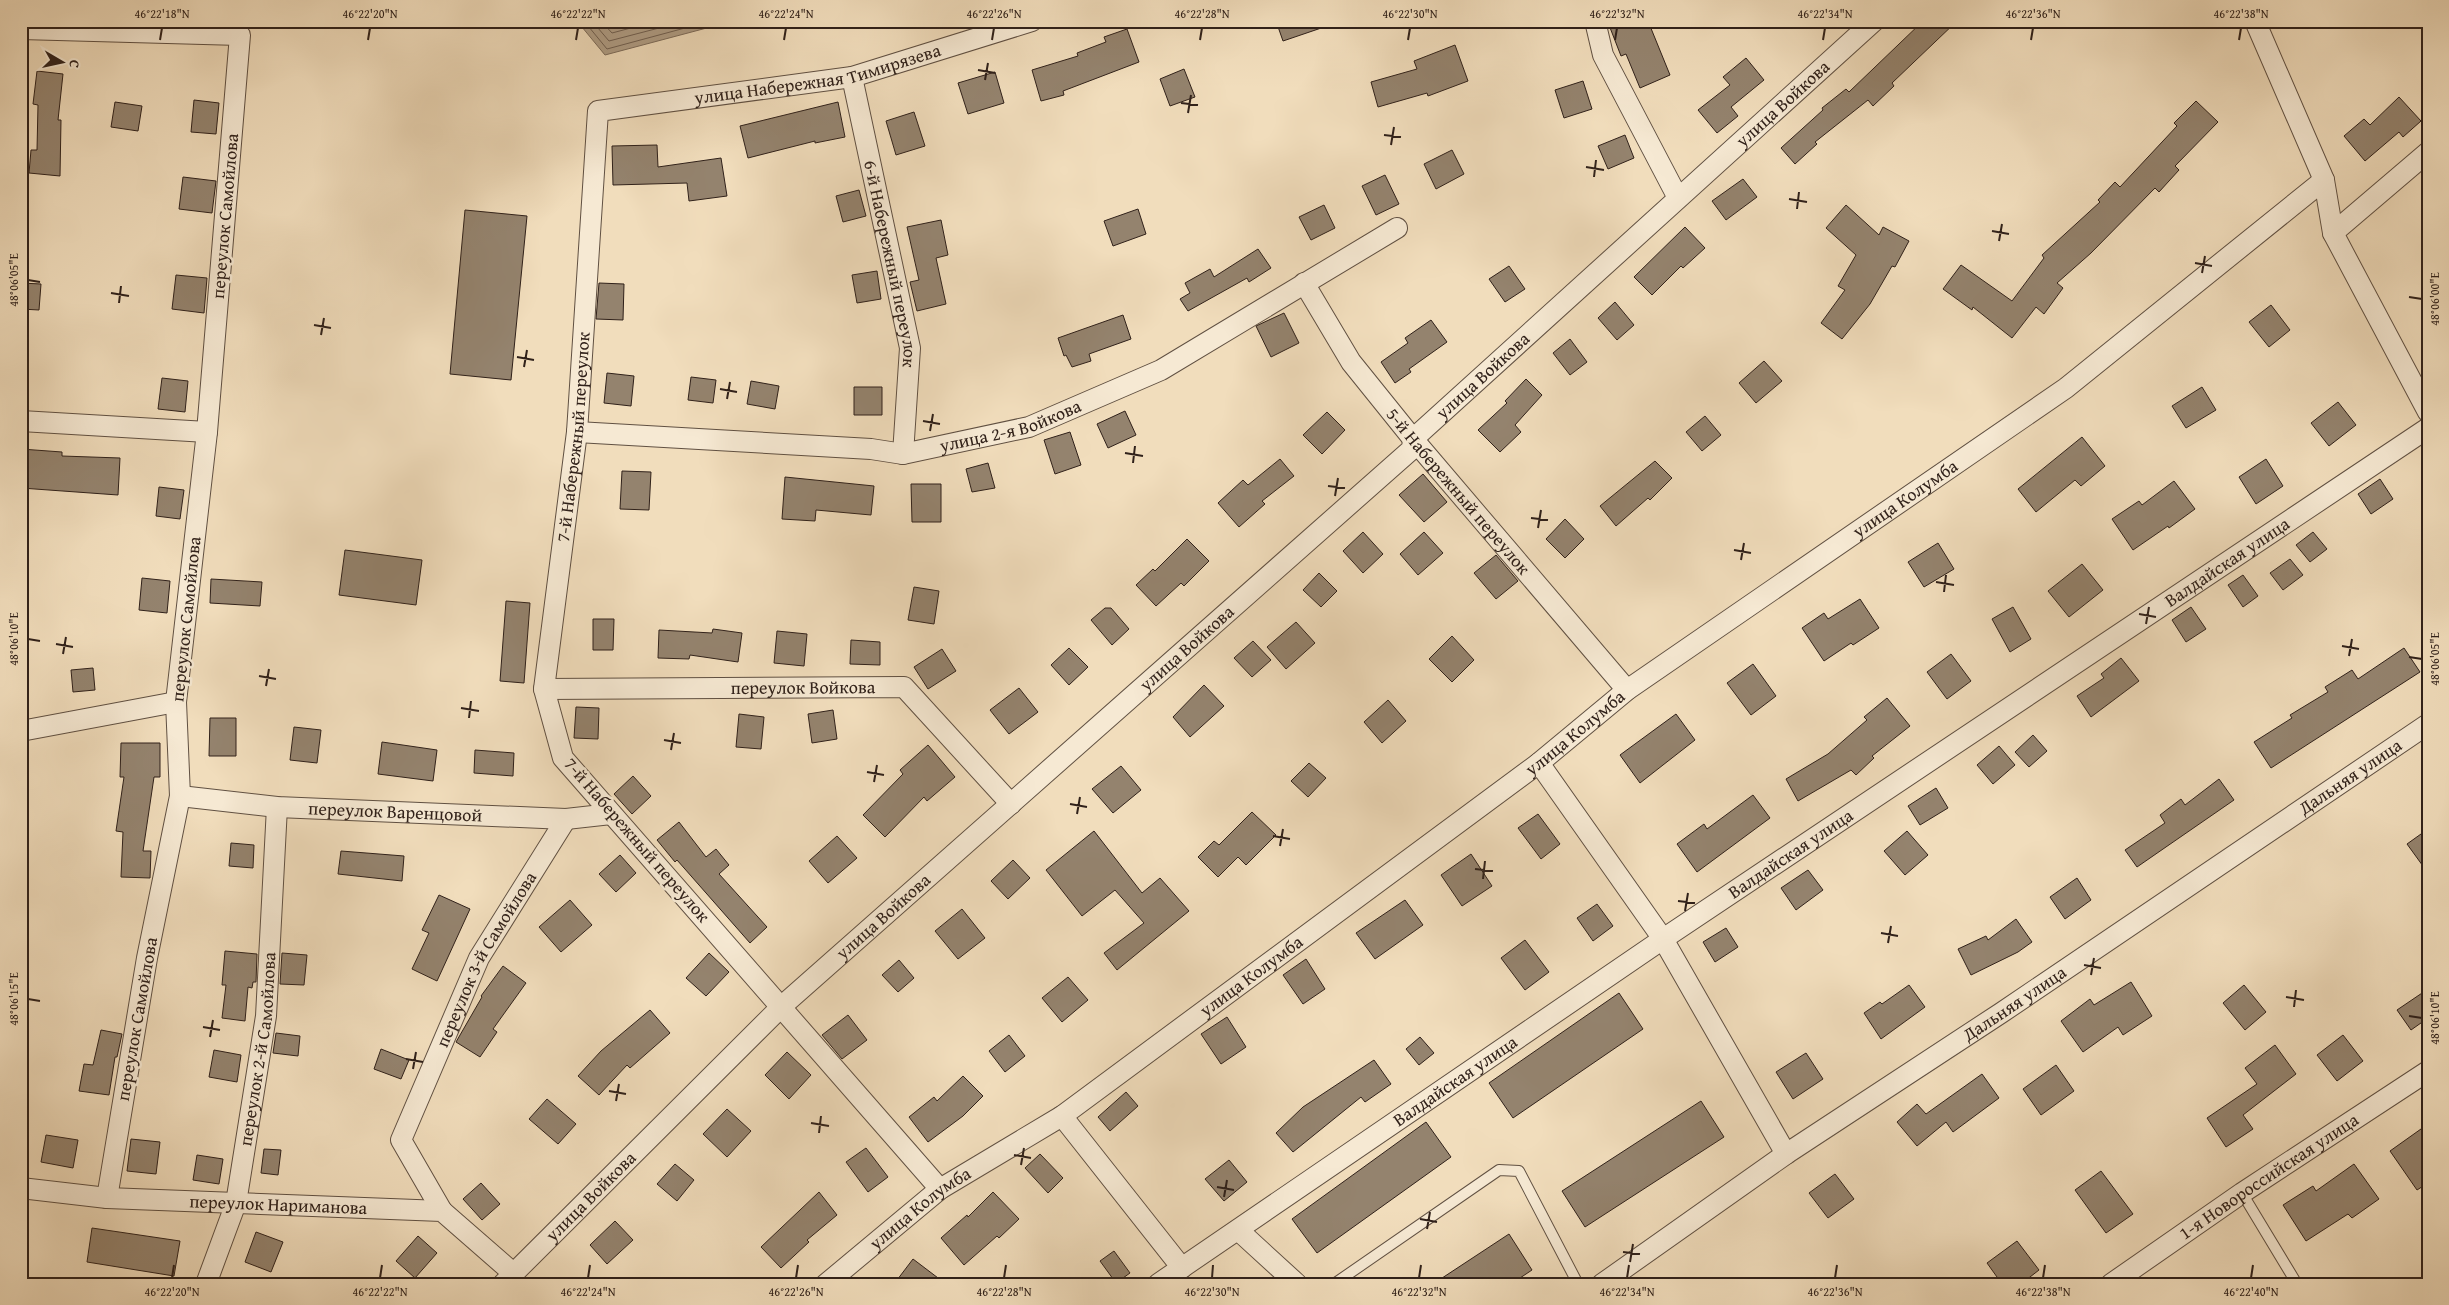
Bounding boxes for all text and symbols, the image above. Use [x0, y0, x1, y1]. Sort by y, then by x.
text: 46°22'18"N [134, 5, 190, 22]
text: 46°22'20"N [342, 5, 398, 22]
text: 46°22'22"N [550, 5, 606, 22]
text: 46°22'24"N [758, 5, 814, 22]
text: 46°22'26"N [966, 5, 1022, 22]
text: 46°22'28"N [1174, 5, 1230, 22]
text: 46°22'30"N [1382, 5, 1438, 22]
text: 46°22'32"N [1589, 5, 1645, 22]
text: 46°22'34"N [1797, 5, 1853, 22]
text: 46°22'36"N [2005, 5, 2061, 22]
text: 46°22'38"N [2213, 5, 2269, 22]
street label: улица Набережная Тимирязева [692, 36, 944, 111]
north arrow [38, 38, 88, 88]
street label: улица Войкова [1729, 53, 1836, 154]
text: С [64, 59, 85, 70]
street label: переулок Самойлова [204, 132, 245, 300]
street label: 6-й Набережный переулок [857, 158, 924, 369]
text: 48°06'05"E [5, 253, 22, 307]
text: 48°06'00"E [2426, 272, 2443, 326]
street label: улица Войкова [1429, 325, 1536, 426]
street label: 7-й Набережный переулок [549, 330, 597, 544]
street label: улица 2-я Войкова [936, 392, 1086, 459]
street label: 5-й Набережный переулок [1380, 402, 1537, 581]
street label: улица Колумба [1846, 452, 1963, 545]
street label: Валдайская улица [2159, 510, 2295, 613]
street label: переулок Самойлова [163, 535, 208, 703]
street label: улица Войкова [1132, 598, 1240, 698]
text: 48°06'10"E [5, 612, 22, 666]
text: 48°06'05"E [2426, 632, 2443, 686]
street label: переулок Войкова [731, 673, 876, 701]
street label: улица Колумба [1518, 683, 1631, 783]
street label: Дальняя улица [2292, 731, 2407, 822]
street label: 7-й Набережный переулок [558, 751, 717, 929]
street label: переулок Варенцовой [308, 794, 483, 829]
street label: Валдайская улица [1722, 802, 1859, 905]
street label: переулок 3-й Самойлова [428, 866, 543, 1051]
street label: улица Войкова [829, 866, 937, 966]
street label: улица Колумба [1193, 928, 1309, 1023]
street label: переулок Самойлова [109, 934, 164, 1103]
street label: переулок 2-й Самойлова [231, 951, 282, 1148]
street label: Дальняя улица [1956, 958, 2072, 1048]
text: 48°06'15"E [5, 972, 22, 1026]
text: 48°06'10"E [2426, 991, 2443, 1045]
street label: Валдайская улица [1387, 1028, 1523, 1133]
street label: 1-я Новороссийская улица [2173, 1106, 2364, 1246]
street label: улица Войкова [538, 1144, 642, 1248]
street label: улица Колумба [862, 1159, 976, 1256]
street label: переулок Нариманова [189, 1187, 368, 1221]
text: 46°22'20"N [144, 1283, 200, 1300]
text: 46°22'22"N [352, 1283, 408, 1300]
text: 46°22'24"N [560, 1283, 616, 1300]
text: 46°22'26"N [768, 1283, 824, 1300]
text: 46°22'28"N [976, 1283, 1032, 1300]
text: 46°22'30"N [1184, 1283, 1240, 1300]
text: 46°22'32"N [1391, 1283, 1447, 1300]
text: 46°22'34"N [1599, 1283, 1655, 1300]
text: 46°22'36"N [1807, 1283, 1863, 1300]
text: 46°22'38"N [2015, 1283, 2071, 1300]
text: 46°22'40"N [2223, 1283, 2279, 1300]

